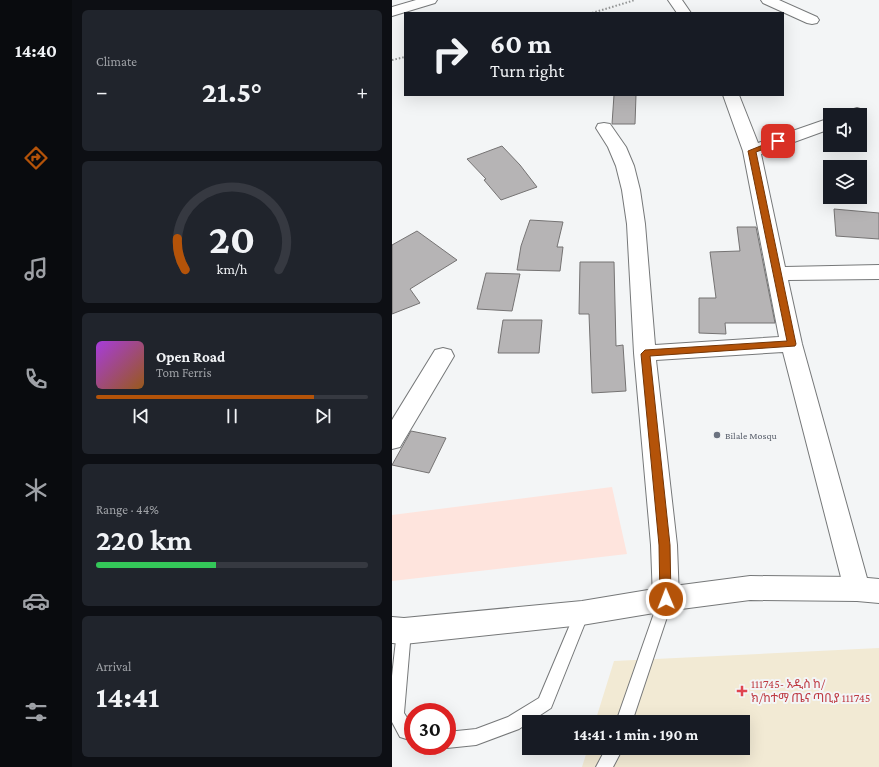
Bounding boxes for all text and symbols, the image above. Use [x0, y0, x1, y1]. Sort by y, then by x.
icon: right [424, 28, 476, 80]
text: 60 m [490, 28, 551, 59]
text: 14:40 [15, 41, 57, 61]
text: Climate [96, 54, 137, 69]
text: Turn right [490, 61, 564, 81]
text: 21.5° [202, 75, 262, 108]
text: − [96, 79, 108, 104]
text: + [356, 79, 368, 104]
map controls [823, 108, 867, 204]
button: sound [823, 108, 867, 152]
pin [761, 124, 795, 158]
icon: arrive [767, 130, 789, 152]
icon: directions [22, 144, 50, 172]
button: layers [823, 160, 867, 204]
text: 20 [209, 216, 255, 262]
icon: music [22, 255, 50, 283]
text: km/h [217, 261, 248, 277]
text: Open Road [156, 349, 225, 365]
icon: phone [22, 365, 50, 393]
text: Tom Ferris [156, 365, 211, 380]
icon: previous [130, 405, 152, 427]
icon: pause [221, 405, 243, 427]
icon: next [312, 405, 334, 427]
marker: Bilale Mosqu [712, 430, 722, 440]
place label: Bilale Mosqu [725, 430, 778, 441]
icon: climate [22, 476, 50, 504]
text: Range · 44% [96, 502, 159, 517]
text: 220 km [96, 523, 192, 556]
position arrow [645, 578, 687, 620]
icon: car [22, 587, 50, 615]
text: Arrival [96, 659, 131, 674]
place label: 111745- አዲስ ከ/ ክ/ከተማ ጤና ጣቢያ 111745 [751, 677, 871, 705]
text: 14:41 [96, 680, 159, 713]
marker: 111745- አዲስ ከ/ ክ/ከተማ ጤና ጣቢያ 111745 [736, 685, 748, 697]
icon: filters [22, 698, 50, 726]
speed limit sign: 30 [404, 703, 456, 755]
text: 14:41 · 1 min · 190 m [574, 727, 698, 743]

